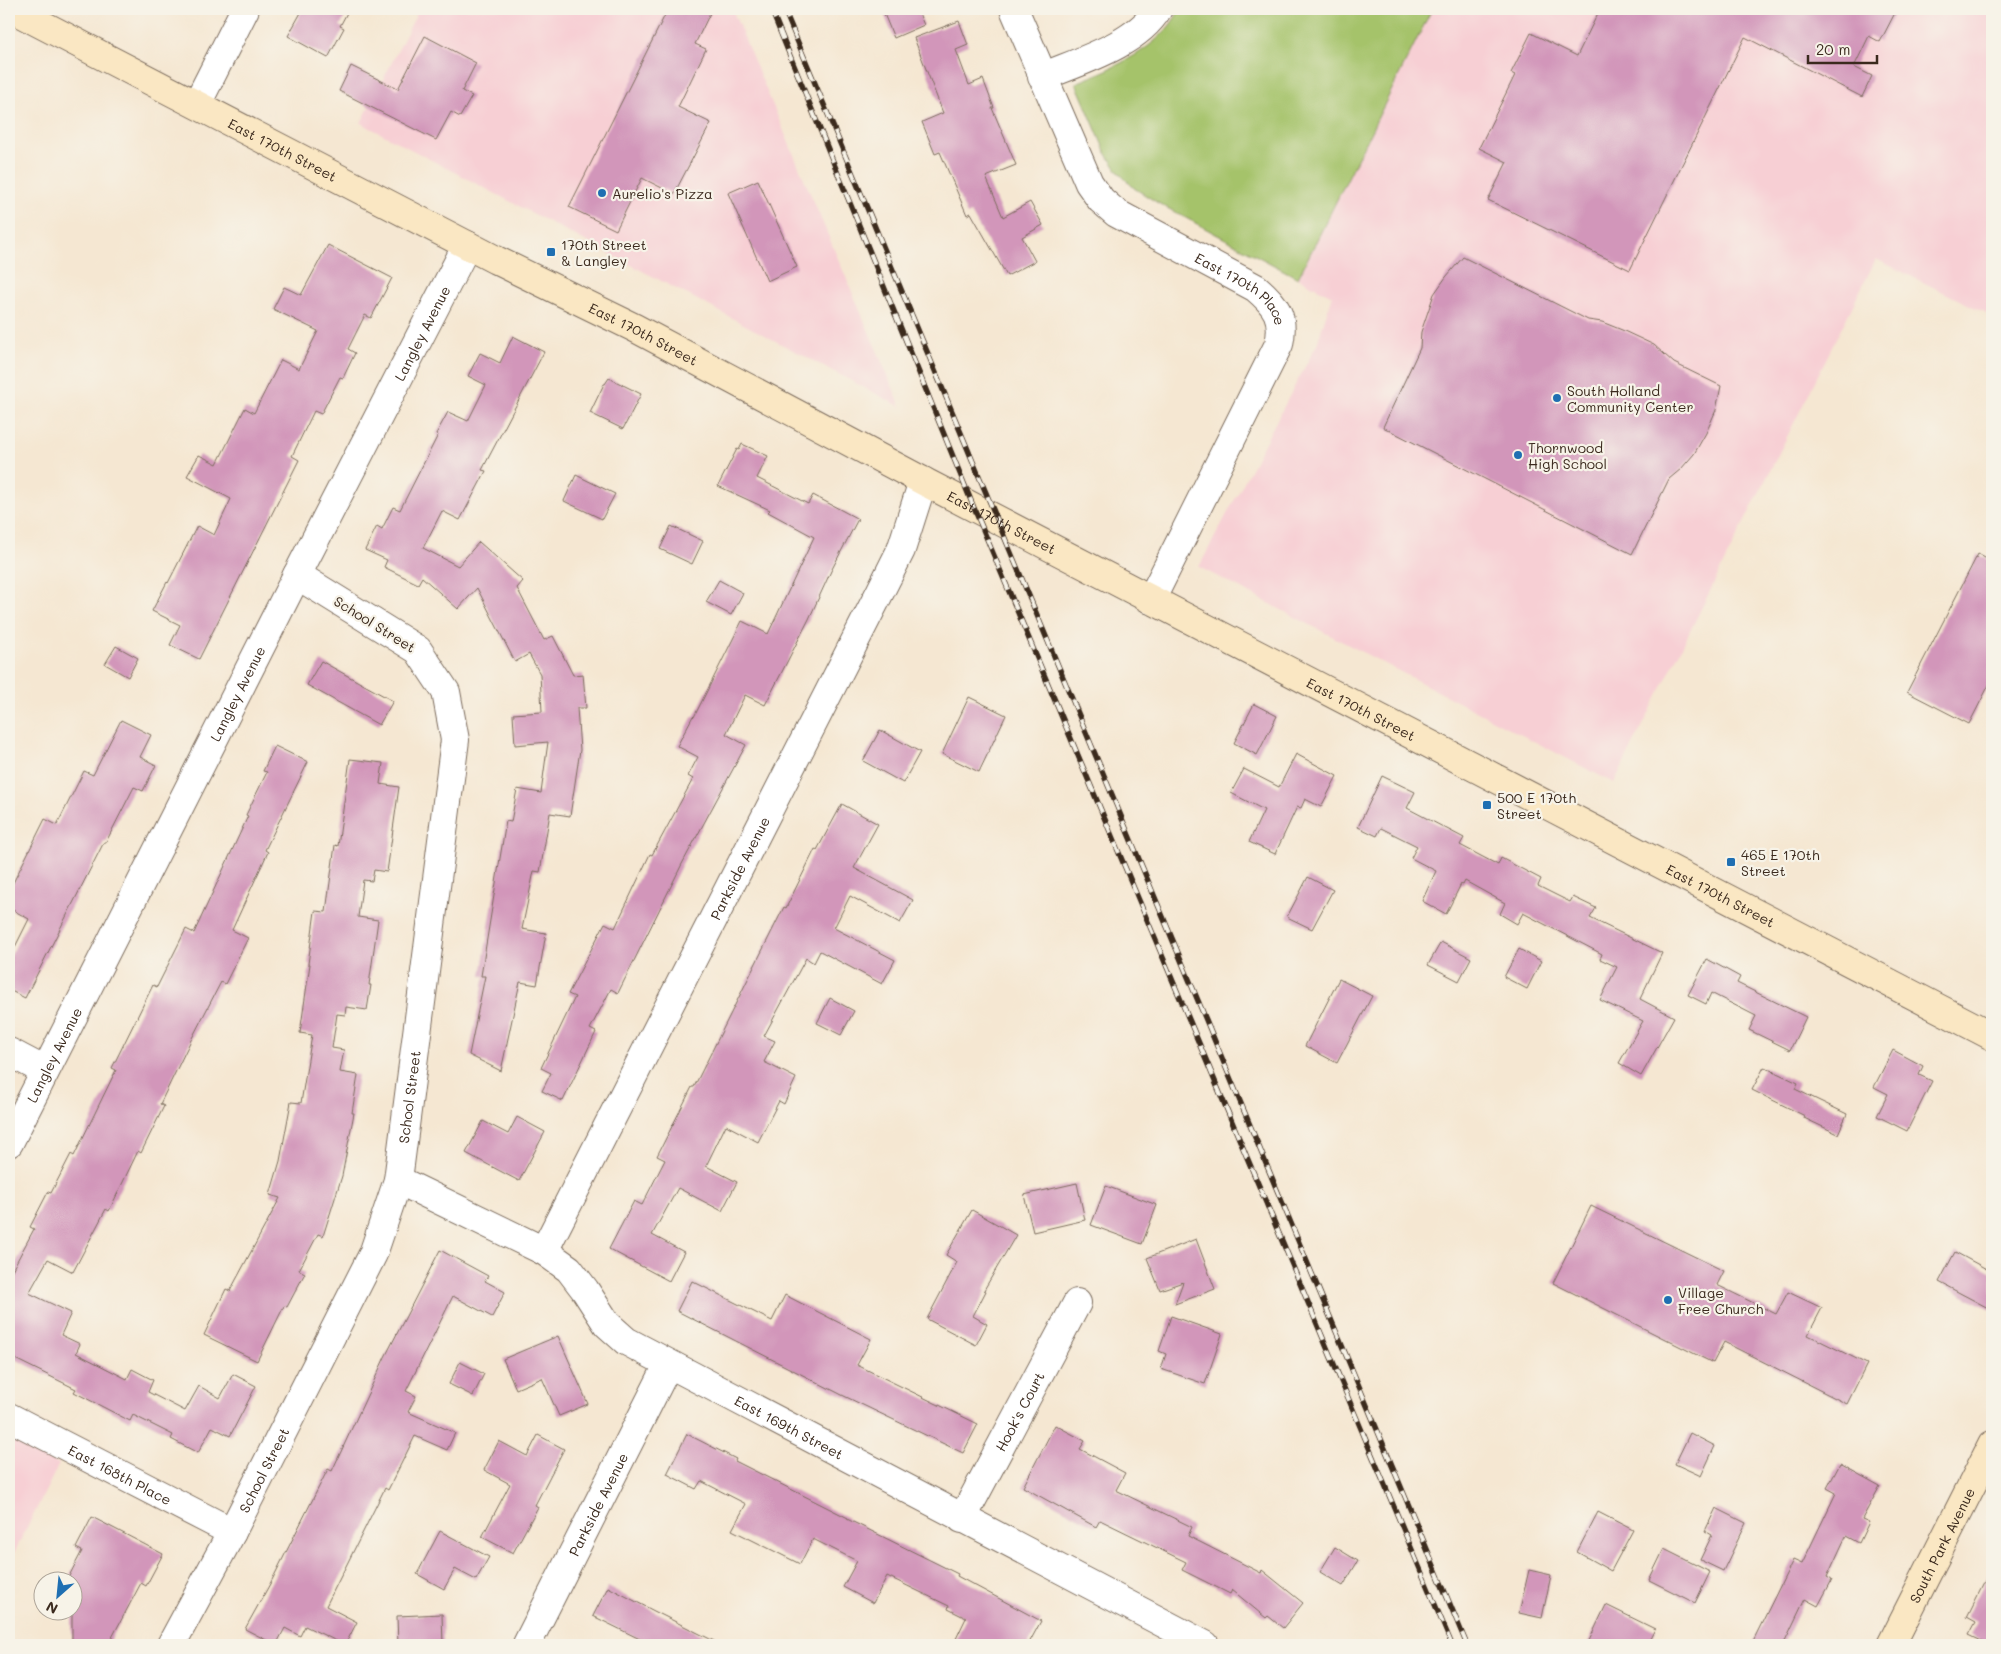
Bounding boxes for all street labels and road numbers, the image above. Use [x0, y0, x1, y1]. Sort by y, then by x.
street label: East 170th Street [225, 113, 340, 185]
street label: East 170th Place [1192, 248, 1290, 327]
street label: Langley Avenue [389, 282, 454, 384]
street label: East 170th Street [586, 297, 701, 369]
street label: East 170th Street [944, 486, 1060, 558]
street label: School Street [330, 591, 420, 657]
street label: Langley Avenue [205, 643, 269, 744]
street label: East 170th Street [1304, 672, 1419, 745]
street label: Parkside Avenue [705, 813, 774, 923]
street label: East 170th Street [1663, 859, 1778, 931]
street label: Langley Avenue [22, 1004, 86, 1106]
street label: School Street [393, 1049, 424, 1144]
street label: Hook's Court [990, 1368, 1048, 1454]
street label: East 169th Street [732, 1390, 847, 1463]
street label: School Street [234, 1424, 293, 1516]
street label: East 168th Place [65, 1440, 175, 1509]
street label: Parkside Avenue [564, 1449, 632, 1559]
street label: South Park Avenue [1904, 1484, 1979, 1606]

